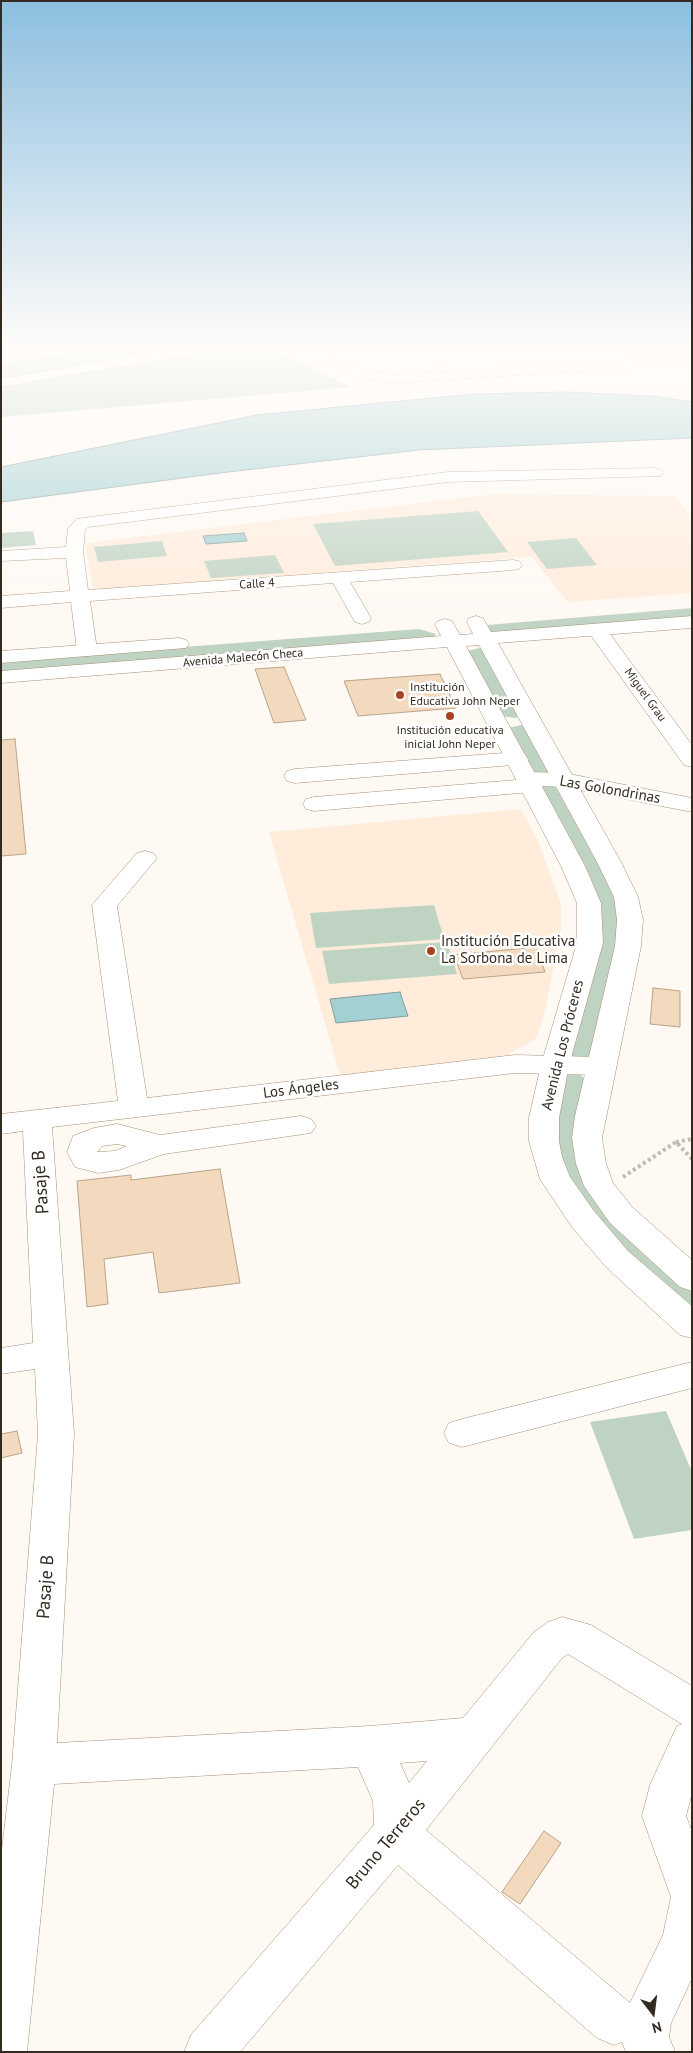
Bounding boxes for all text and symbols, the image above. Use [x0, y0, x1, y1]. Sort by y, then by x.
street label: Calle 4 [239, 576, 275, 592]
street label: Avenida Malecón Checa [182, 646, 304, 670]
street label: Miguel Grau [621, 666, 669, 724]
place label: Institución Educativa John Neper [410, 681, 520, 709]
marker: Institución Educativa John Neper [394, 689, 406, 701]
marker: Institución educativa inicial John Neper [444, 710, 456, 722]
place label: Institución educativa inicial John Neper [396, 724, 504, 752]
street label: Las Golondrinas [558, 772, 662, 808]
place label: Institución Educativa La Sorbona de Lima [441, 933, 575, 968]
marker: Institución Educativa La Sorbona de Lima [425, 945, 437, 957]
street label: Avenida Los Próceres [538, 978, 588, 1112]
street label: Los Ángeles [262, 1075, 340, 1103]
street label: Pasaje B [28, 1149, 54, 1215]
street label: Pasaje B [33, 1554, 59, 1620]
street label: Bruno Terreros [342, 1794, 430, 1894]
north arrow [628, 1988, 678, 2038]
text: N [650, 2018, 664, 2037]

